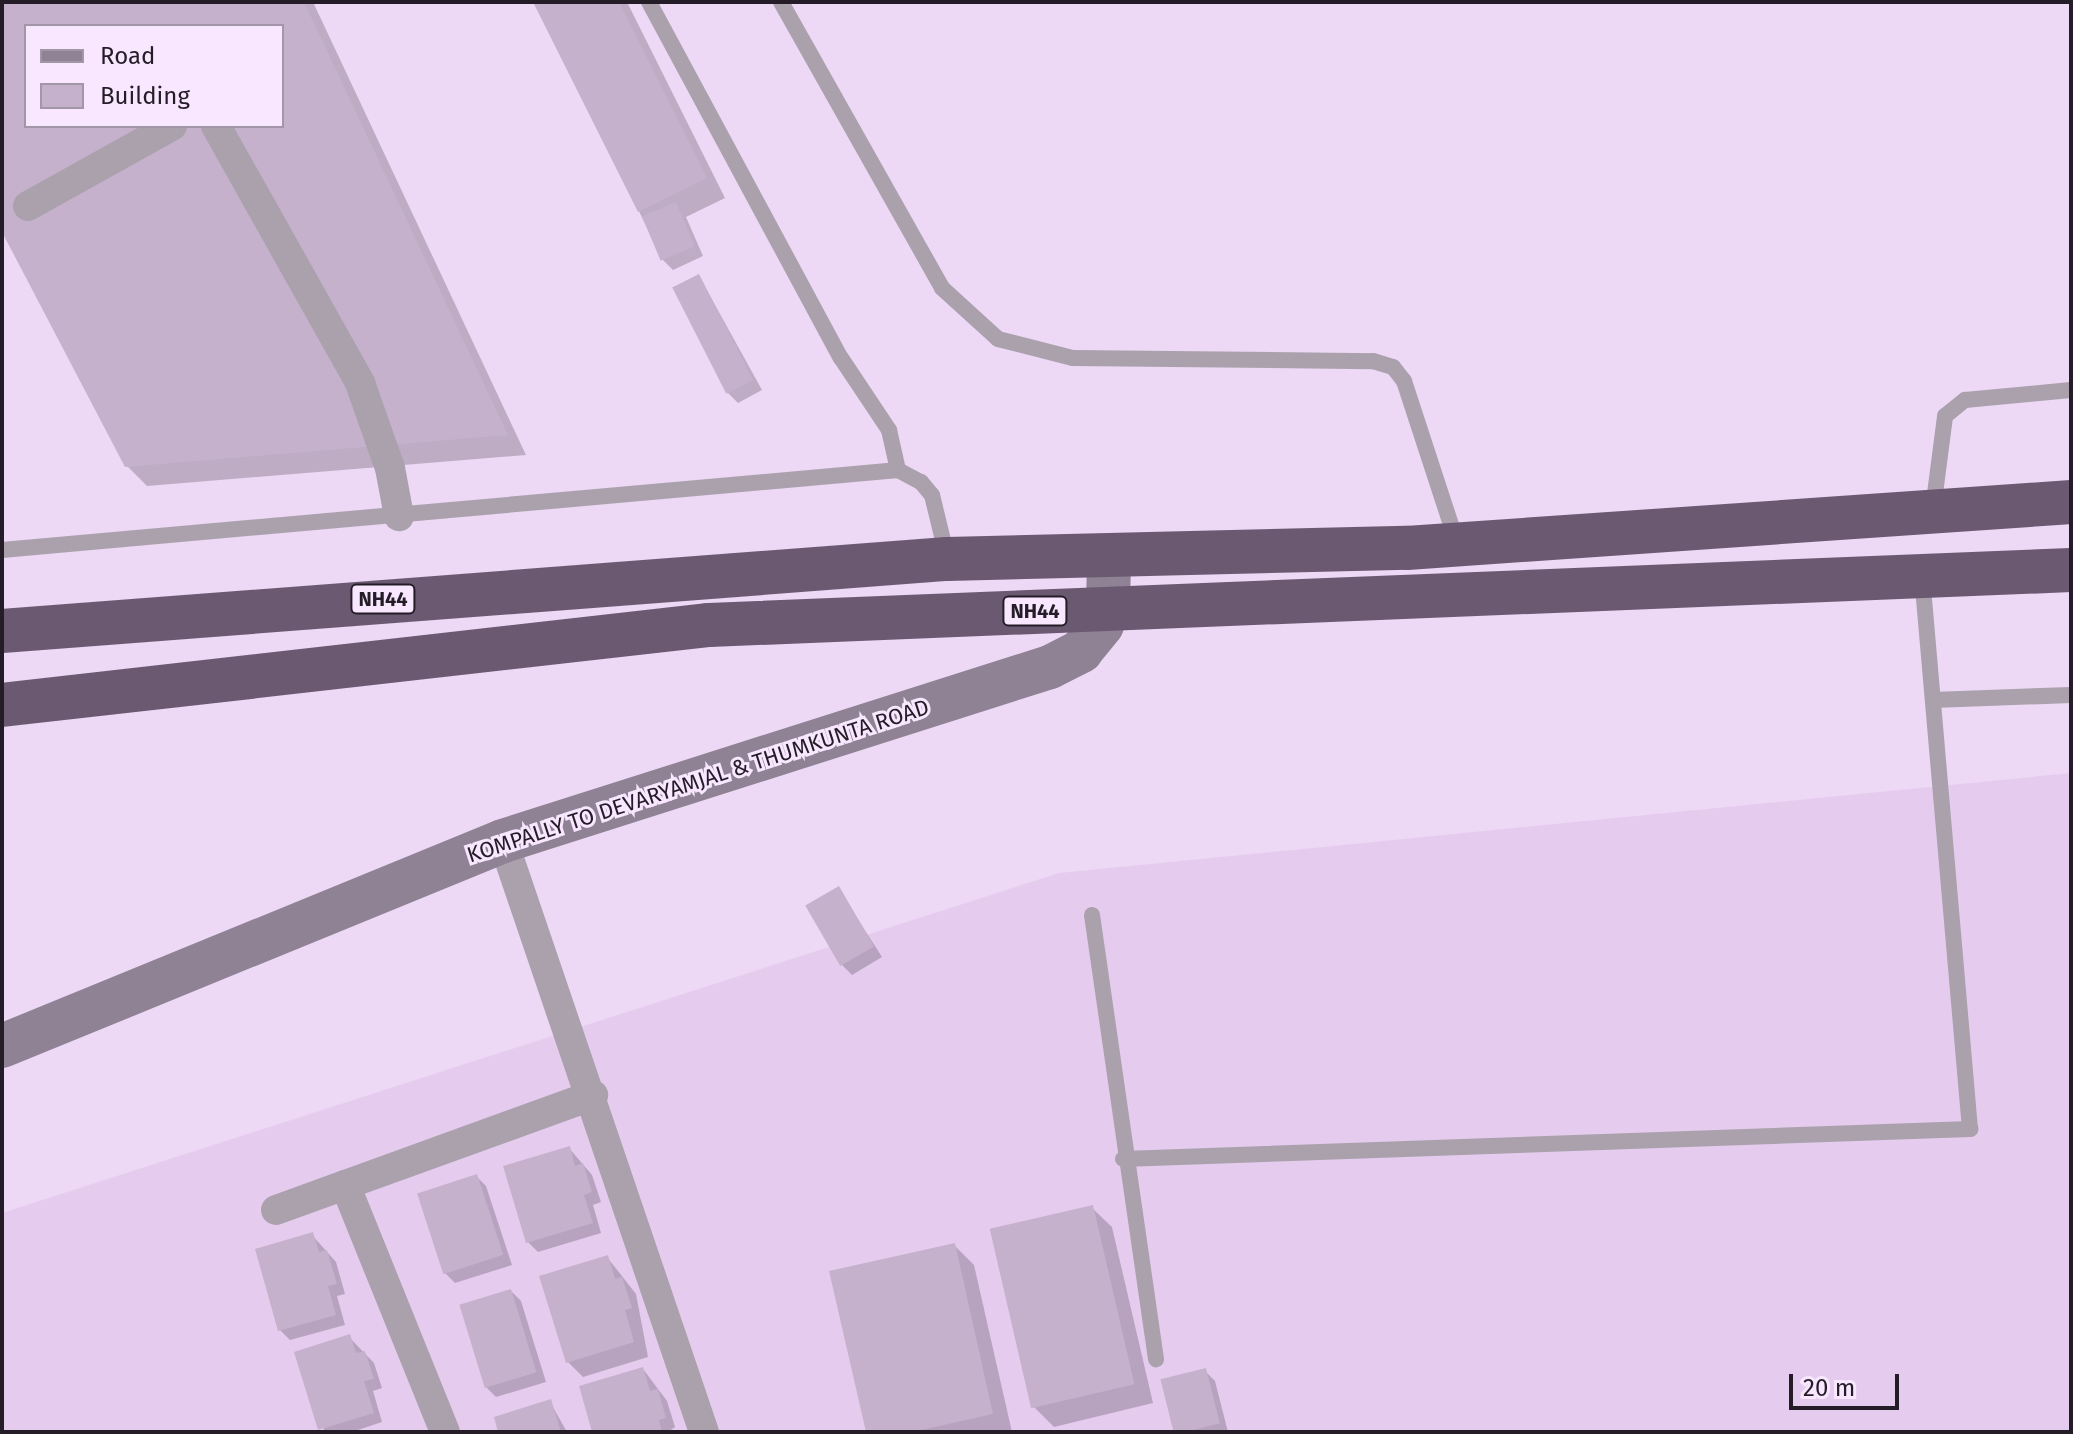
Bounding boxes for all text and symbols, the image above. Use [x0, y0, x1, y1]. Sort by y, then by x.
legend [24, 24, 284, 128]
text: Road [100, 42, 155, 70]
text: Building [100, 82, 190, 110]
road number: NH44 [349, 583, 417, 615]
road number: NH44 [1001, 595, 1069, 627]
street label: KOMPALLY TO DEVARYAMJAL & THUMKUNTA ROAD [464, 694, 932, 868]
scale bar [1793, 1358, 1903, 1408]
text: 20 m [1803, 1374, 1855, 1402]

